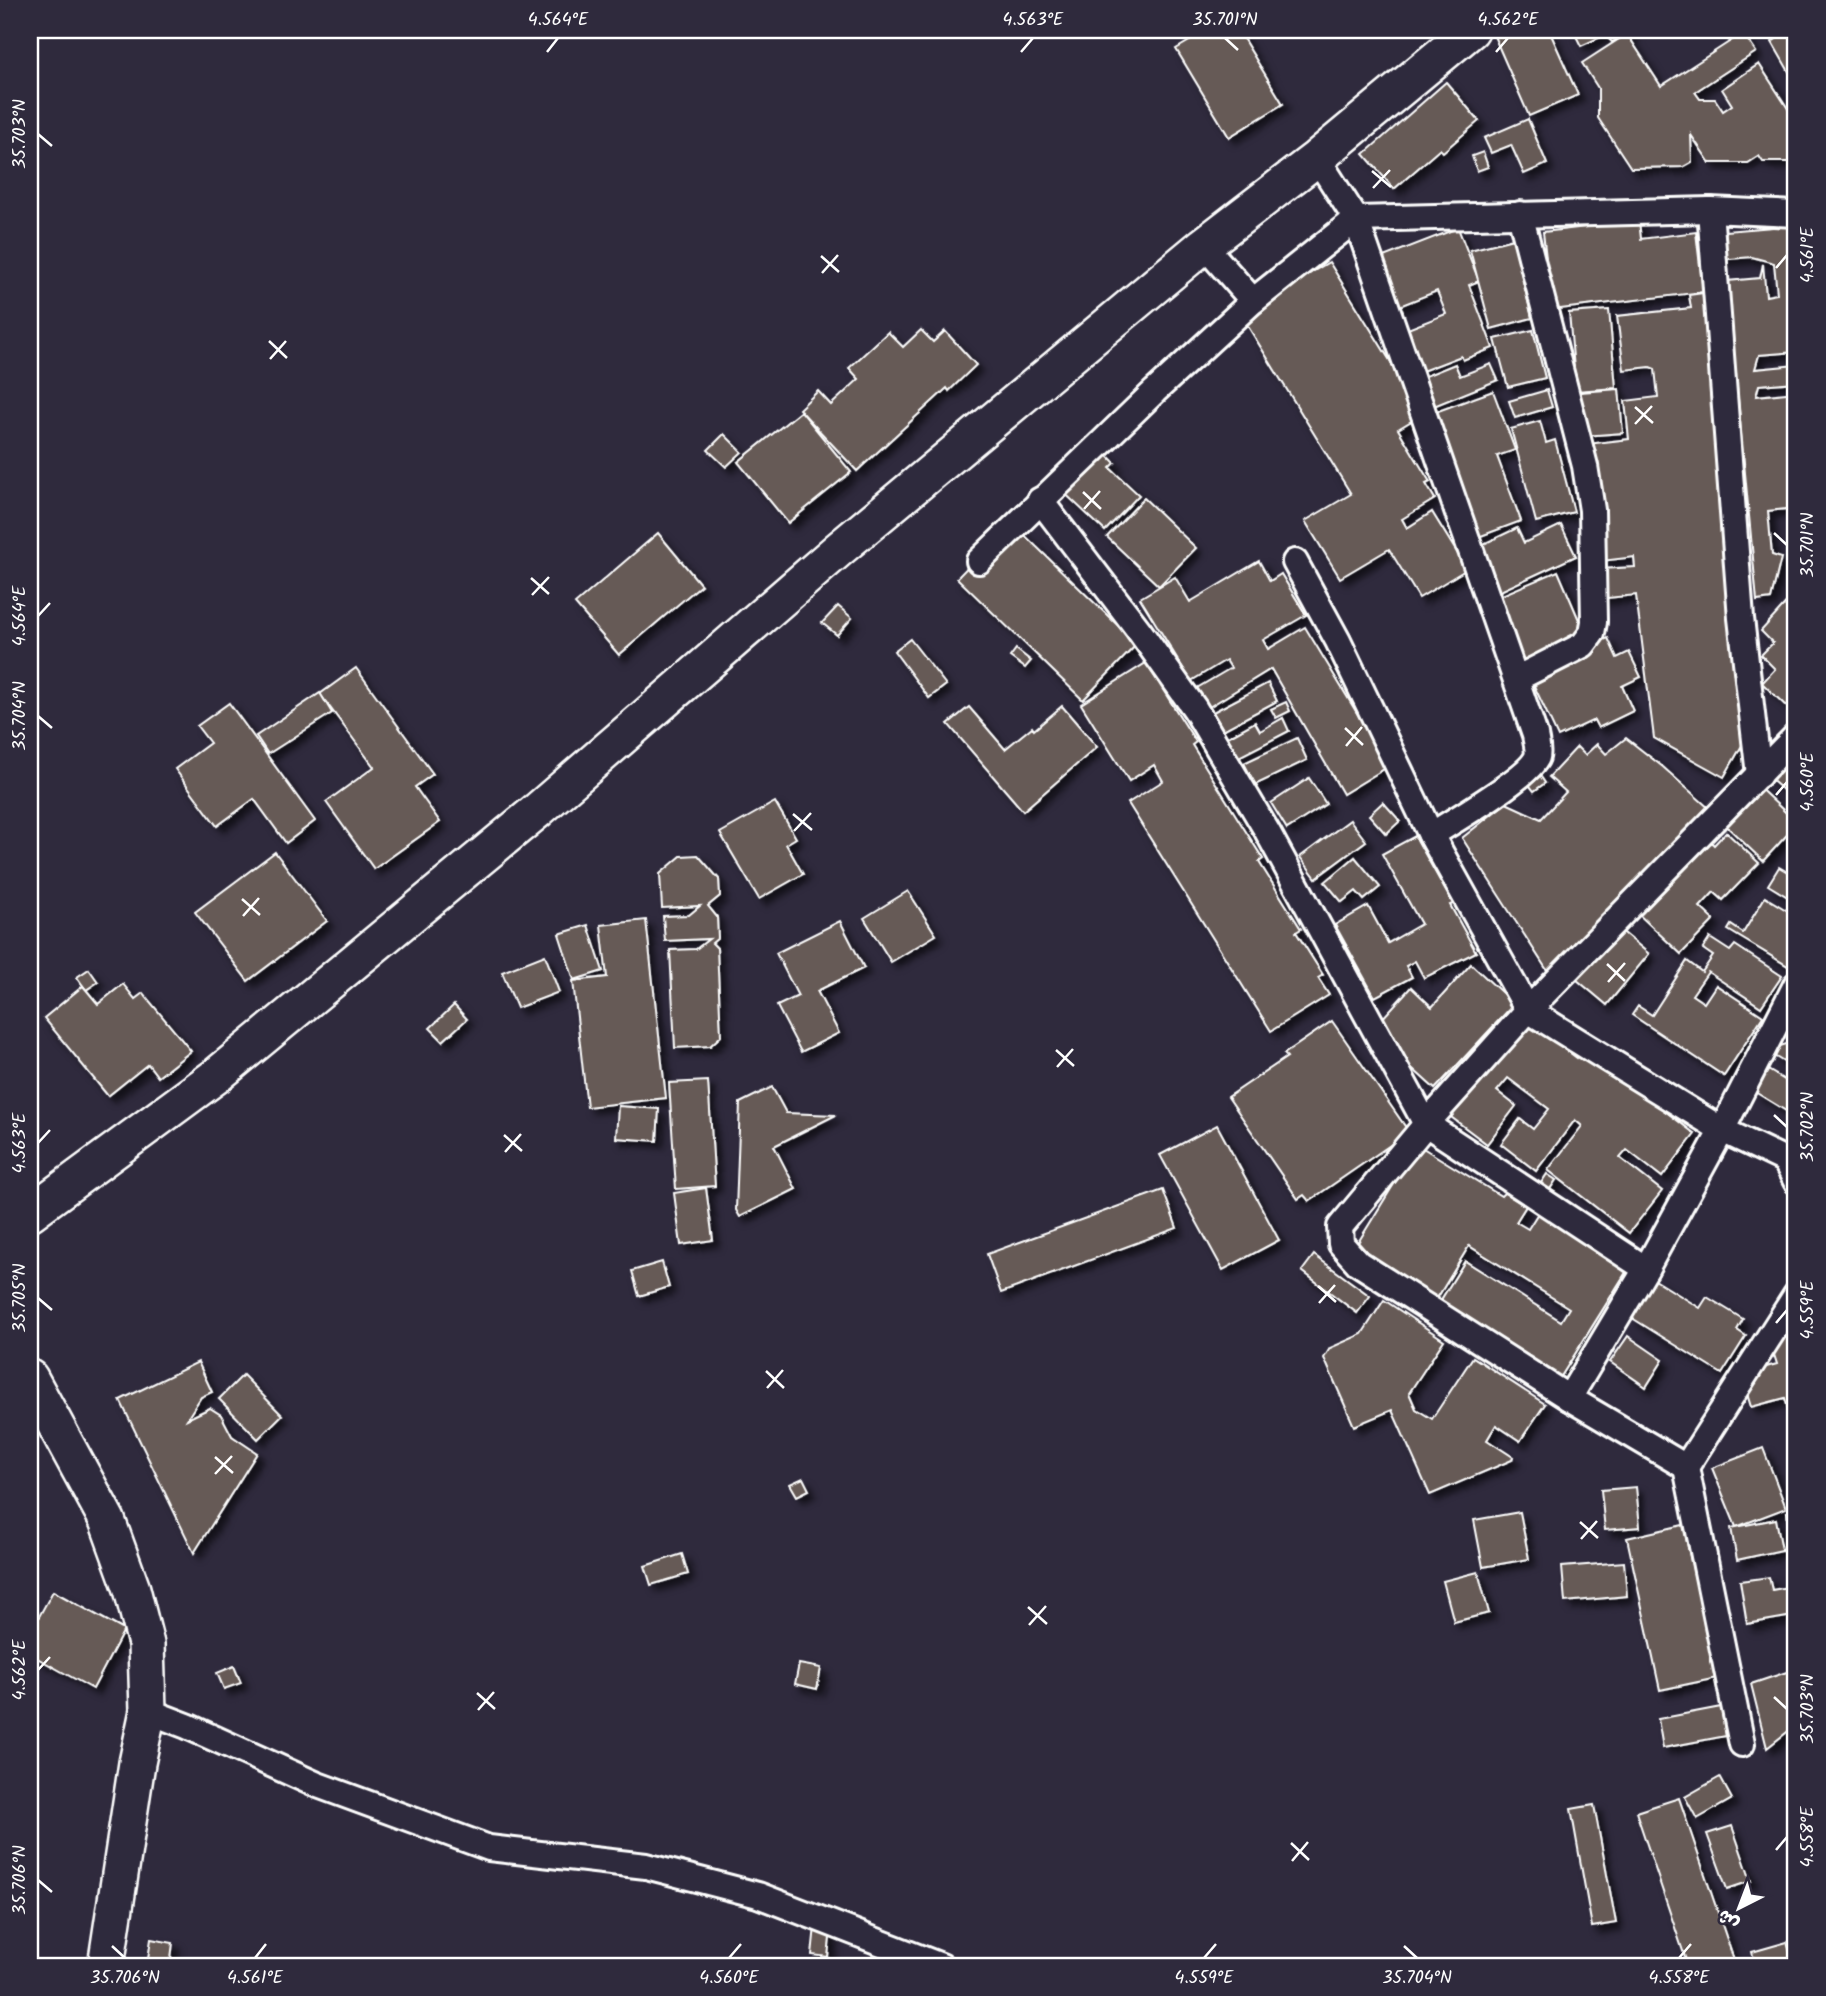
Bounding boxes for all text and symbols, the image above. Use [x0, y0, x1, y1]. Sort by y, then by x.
text: 4.564°E [528, 6, 589, 35]
text: 4.563°E [1003, 6, 1064, 35]
text: 35.701°N [1192, 6, 1258, 35]
text: 4.562°E [1478, 6, 1539, 35]
text: 35.703°N [6, 99, 35, 169]
text: 4.561°E [1794, 226, 1823, 283]
text: 35.701°N [1794, 512, 1823, 578]
text: 4.564°E [6, 585, 35, 646]
text: 35.704°N [6, 681, 35, 751]
text: 4.560°E [1794, 752, 1823, 812]
text: 35.702°N [1794, 1092, 1823, 1162]
text: 4.563°E [6, 1112, 35, 1173]
text: 35.705°N [6, 1263, 35, 1333]
text: 4.559°E [1794, 1280, 1823, 1339]
text: 4.562°E [6, 1639, 35, 1700]
text: 35.703°N [1794, 1674, 1823, 1744]
text: 4.558°E [1794, 1806, 1823, 1867]
text: 35.706°N [6, 1845, 35, 1915]
north arrow [1703, 1874, 1773, 1944]
text: ش [1711, 1901, 1747, 1937]
text: 35.706°N [90, 1964, 160, 1993]
text: 4.561°E [227, 1964, 284, 1993]
text: 4.560°E [699, 1964, 759, 1993]
text: 4.559°E [1175, 1964, 1234, 1993]
text: 35.704°N [1382, 1964, 1452, 1993]
text: 4.558°E [1649, 1964, 1710, 1993]

